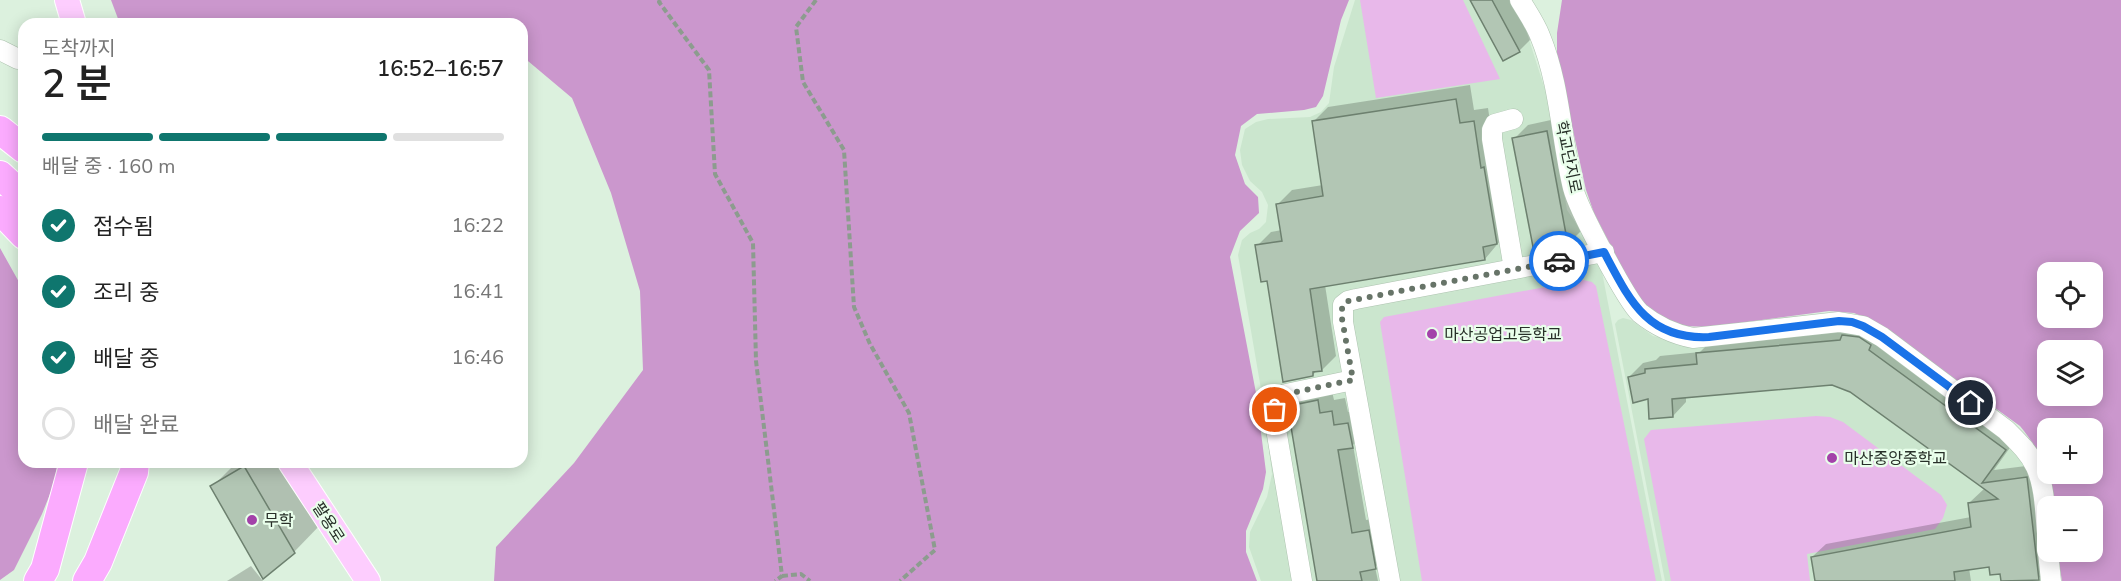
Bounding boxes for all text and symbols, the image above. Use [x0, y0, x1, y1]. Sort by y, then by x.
text: 도착까지 [42, 35, 116, 62]
text: 16:52–16:57 [377, 54, 504, 84]
text: 2 분 [42, 58, 112, 111]
street label: 학교단지로 [1550, 119, 1586, 196]
text: 배달 중 · 160 m [42, 153, 175, 180]
icon: check [42, 209, 75, 242]
text: 접수됨 [93, 212, 154, 242]
text: 16:22 [451, 212, 504, 239]
courier [1529, 231, 1589, 291]
icon: car [1543, 245, 1576, 278]
map controls [2037, 262, 2103, 562]
button: locate [2037, 262, 2103, 328]
icon: check [42, 275, 75, 308]
text: 조리 중 [93, 278, 159, 308]
text: 16:41 [451, 278, 504, 305]
place label: 마산공업고등학교 [1444, 324, 1562, 346]
marker: 마산공업고등학교 [1425, 327, 1439, 341]
button: layers [2037, 340, 2103, 406]
icon: check [42, 341, 75, 374]
text: 배달 중 [93, 344, 159, 374]
text: 16:46 [451, 344, 504, 371]
pin [1945, 377, 1996, 428]
pin [1249, 384, 1300, 435]
icon: home [1954, 386, 1987, 419]
icon: bag [1258, 393, 1291, 426]
text: 배달 완료 [93, 410, 180, 440]
button: + [2037, 418, 2103, 484]
place label: 마산중앙중학교 [1844, 448, 1947, 470]
marker: 마산중앙중학교 [1825, 451, 1839, 465]
button: − [2037, 496, 2103, 562]
street label: 팔용로 [307, 498, 350, 547]
place label: 무학 [264, 510, 294, 532]
marker: 무학 [245, 513, 259, 527]

